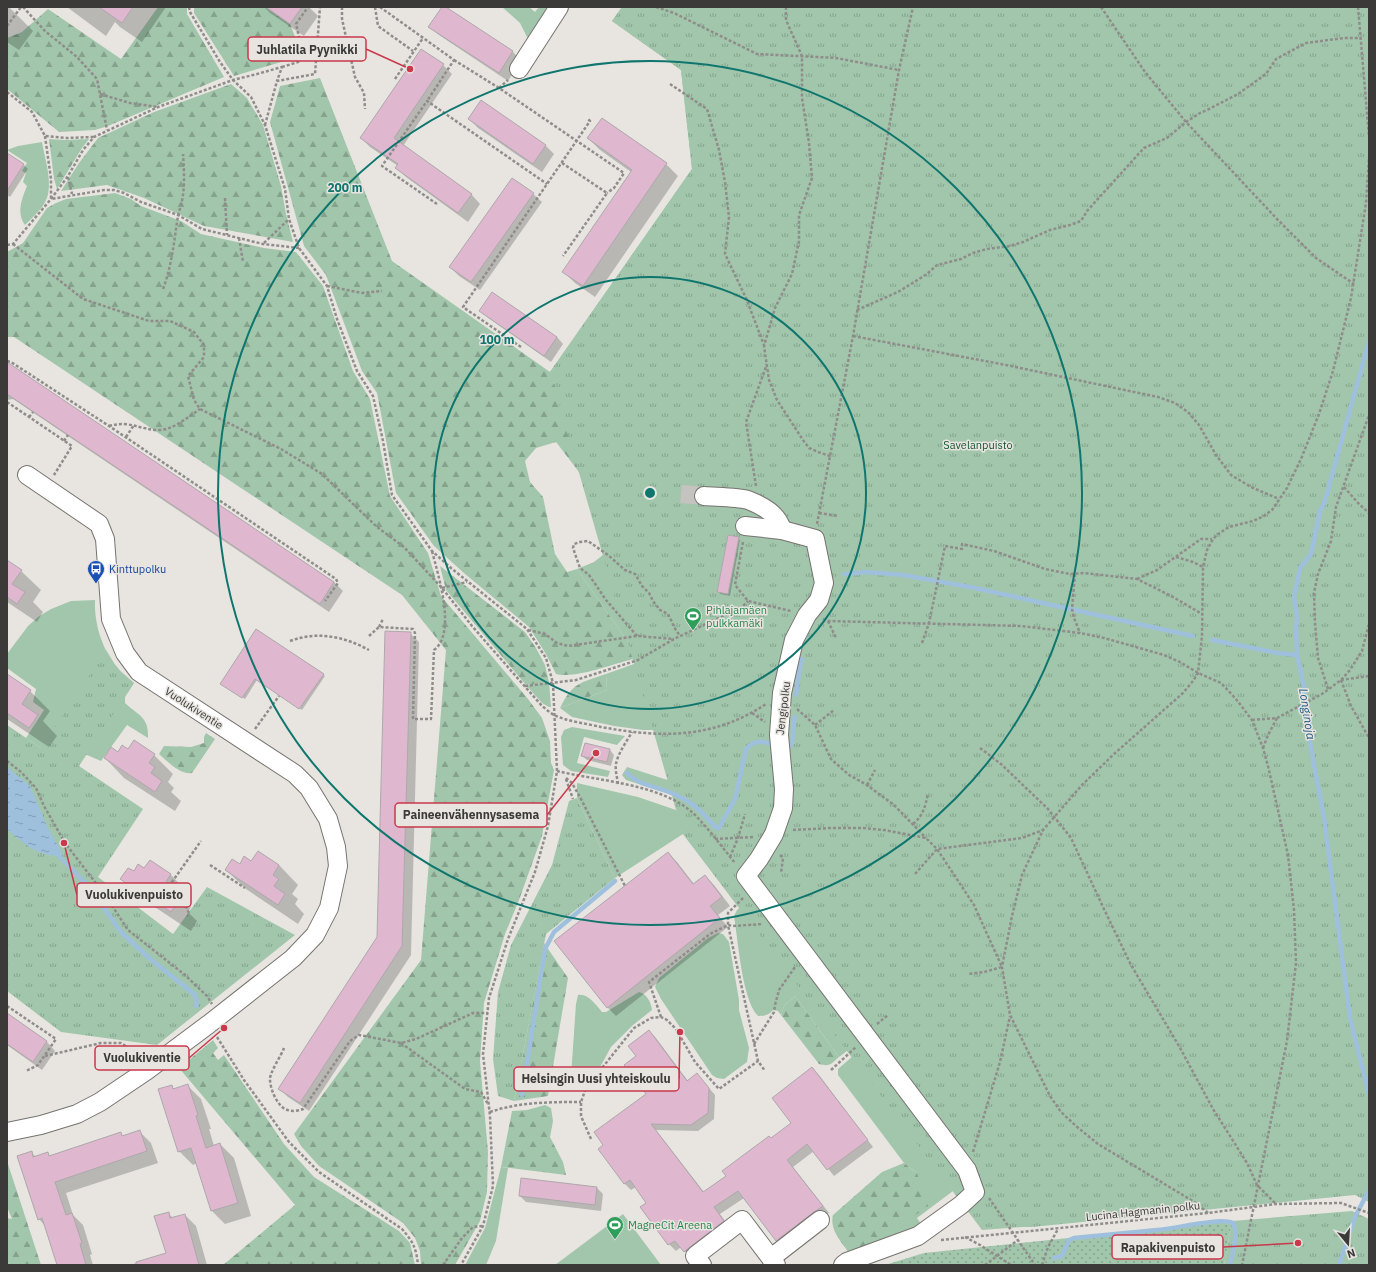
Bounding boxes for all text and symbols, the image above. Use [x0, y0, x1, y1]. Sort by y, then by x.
callout: Juhlatila Pyynikki [248, 37, 366, 61]
text: Juhlatila Pyynikki [256, 42, 358, 57]
text: 200 m [327, 180, 363, 195]
text: 100 m [479, 332, 515, 347]
park label: Savelanpuisto [943, 438, 1013, 452]
centre of rings [643, 486, 657, 500]
bus stop icon: Kinttupolku [86, 559, 106, 584]
place label: Kinttupolku [109, 562, 166, 576]
place label: Pihlajamäen pulkkamäki [706, 603, 767, 630]
sports icon: Pihlajamäen pulkkamäki [683, 606, 703, 631]
street label: Jengipolku [773, 680, 793, 736]
street label: Vuolukiventie [162, 684, 226, 732]
water label: Longinoja [1296, 687, 1319, 741]
callout: Paineenvähennysasema [395, 803, 547, 827]
text: Paineenvähennysasema [403, 807, 539, 822]
callout: Vuolukivenpuisto [77, 883, 191, 907]
text: Vuolukivenpuisto [85, 887, 183, 902]
callout: Vuolukiventie [95, 1046, 189, 1070]
text: Vuolukiventie [103, 1050, 181, 1065]
callout: Helsingin Uusi yhteiskoulu [514, 1067, 679, 1091]
text: Helsingin Uusi yhteiskoulu [521, 1071, 671, 1086]
street label: Lucina Hagmanin polku [1085, 1198, 1201, 1224]
sports icon: MagneCit Areena [605, 1215, 625, 1240]
place label: MagneCit Areena [628, 1218, 712, 1232]
north arrow [1328, 1224, 1368, 1264]
callout: Rapakivenpuisto [1112, 1235, 1223, 1259]
text: Rapakivenpuisto [1121, 1240, 1216, 1255]
text: N [1345, 1246, 1357, 1261]

